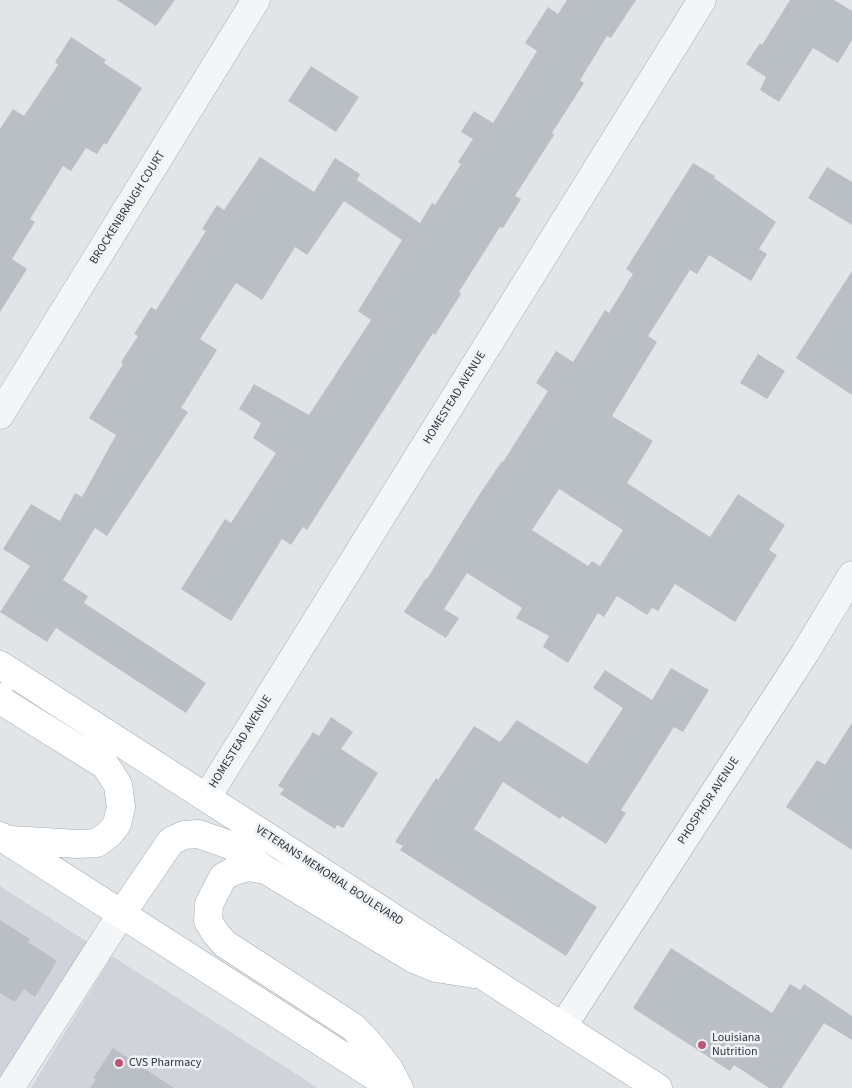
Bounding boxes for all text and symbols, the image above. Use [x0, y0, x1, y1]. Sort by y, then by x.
street label: BROCKENBRAUGH COURT [87, 149, 169, 267]
street label: HOMESTEAD AVENUE [421, 349, 489, 447]
street label: HOMESTEAD AVENUE [207, 693, 275, 791]
street label: PHOSPHOR AVENUE [675, 755, 743, 847]
street label: VETERANS MEMORIAL BOULEVARD [252, 823, 406, 929]
place label: Louisiana Nutrition [712, 1031, 760, 1059]
marker: Louisiana Nutrition [696, 1039, 708, 1051]
place label: CVS Pharmacy [129, 1056, 201, 1070]
marker: CVS Pharmacy [113, 1057, 125, 1069]

